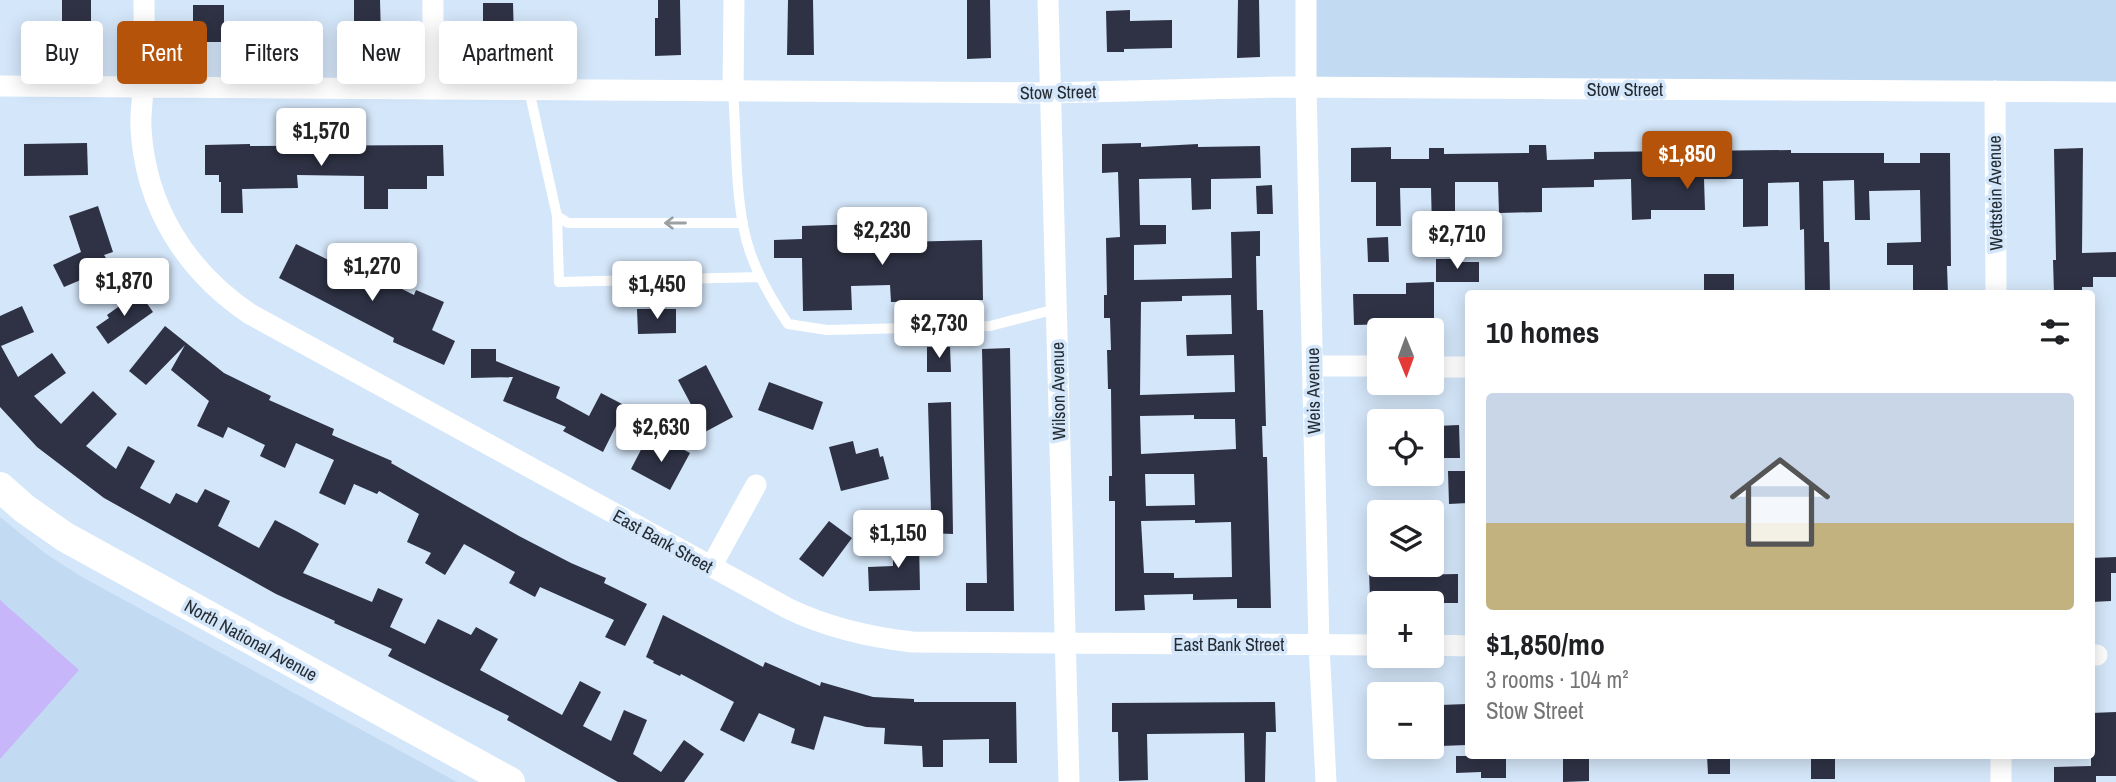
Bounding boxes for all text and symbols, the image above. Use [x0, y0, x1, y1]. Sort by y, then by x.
chip: Buy [21, 21, 103, 84]
chip: Rent [117, 21, 207, 84]
chip: Filters [221, 21, 323, 84]
chip: New [337, 21, 425, 84]
chip: Apartment [439, 21, 577, 84]
street label: Stow Street [1587, 77, 1663, 102]
street label: Stow Street [1020, 79, 1096, 105]
pin: $1,570 [264, 108, 378, 168]
text: $1,570 [292, 115, 350, 146]
pin: $1,850 [1630, 132, 1744, 191]
street label: Wettstein Avenue [1981, 135, 2009, 251]
text: $1,850 [1658, 138, 1716, 169]
pin: $2,230 [825, 208, 939, 267]
pin: $2,710 [1400, 212, 1514, 271]
text: $2,230 [853, 214, 911, 245]
one-way arrow [664, 216, 687, 230]
text: $2,710 [1428, 218, 1486, 249]
pin: $1,270 [315, 244, 429, 303]
text: $1,270 [343, 250, 401, 281]
pin: $1,870 [67, 258, 181, 318]
pin: $1,450 [600, 262, 714, 321]
text: $1,870 [95, 265, 153, 296]
text: $1,450 [628, 268, 686, 299]
pin: $2,730 [882, 300, 996, 360]
text: $2,730 [910, 307, 968, 338]
text: 10 homes [1486, 312, 1600, 352]
icon: filters [2036, 313, 2074, 351]
north arrow [1367, 318, 1444, 396]
map controls [1367, 318, 1444, 759]
street label: Wilson Avenue [1045, 342, 1071, 440]
street label: Weis Avenue [1300, 348, 1326, 434]
pin: $2,630 [604, 405, 718, 464]
button: locate [1367, 409, 1444, 486]
text: $2,630 [632, 411, 690, 442]
icon: home [1717, 439, 1843, 565]
button: layers [1367, 500, 1444, 577]
street label: East Bank Street [608, 503, 718, 579]
pin: $1,150 [841, 510, 955, 570]
text: $1,150 [869, 517, 927, 548]
button: + [1367, 591, 1444, 668]
street label: North National Avenue [180, 593, 322, 687]
text: $1,850/mo [1486, 624, 1605, 664]
street label: East Bank Street [1174, 632, 1284, 657]
text: 3 rooms · 104 m² [1486, 664, 1629, 695]
button: − [1367, 682, 1444, 759]
text: Stow Street [1486, 695, 1584, 726]

